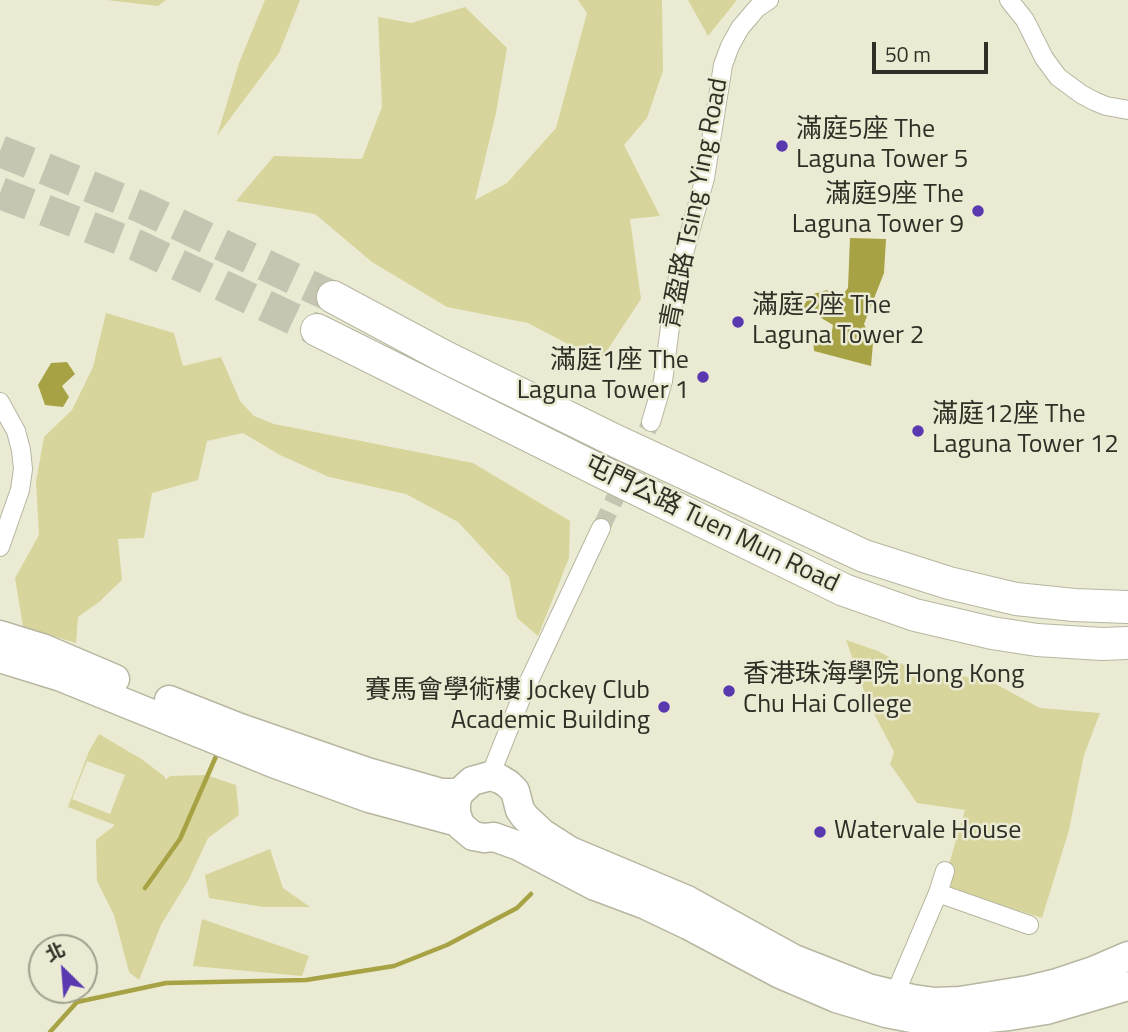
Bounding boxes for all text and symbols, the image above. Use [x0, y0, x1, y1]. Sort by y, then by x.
scale bar [876, 28, 992, 72]
text: 50 m [885, 38, 931, 70]
street label: 青盈路 Tsing Ying Road [656, 76, 736, 332]
place label: 滿庭5座 The Laguna Tower 5 [796, 115, 968, 176]
marker: 滿庭5座 The Laguna Tower 5 [774, 138, 790, 154]
place label: 滿庭9座 The Laguna Tower 9 [792, 180, 964, 242]
marker: 滿庭9座 The Laguna Tower 9 [970, 203, 986, 219]
place label: 滿庭2座 The Laguna Tower 2 [752, 291, 924, 352]
marker: 滿庭2座 The Laguna Tower 2 [730, 314, 746, 330]
place label: 滿庭1座 The Laguna Tower 1 [517, 346, 689, 408]
marker: 滿庭1座 The Laguna Tower 1 [695, 369, 711, 385]
place label: 滿庭12座 The Laguna Tower 12 [932, 400, 1119, 462]
marker: 滿庭12座 The Laguna Tower 12 [910, 423, 926, 439]
street label: 屯門公路 Tuen Mun Road [579, 450, 843, 600]
place label: 香港珠海學院 Hong Kong Chu Hai College [743, 660, 1024, 722]
place label: 賽馬會學術樓 Jockey Club Academic Building [365, 676, 650, 738]
marker: 香港珠海學院 Hong Kong Chu Hai College [721, 683, 737, 699]
marker: 賽馬會學術樓 Jockey Club Academic Building [656, 699, 672, 715]
place label: Watervale House [834, 816, 1021, 848]
marker: Watervale House [812, 824, 828, 840]
north arrow [28, 934, 98, 1004]
text: 北 [40, 934, 69, 968]

